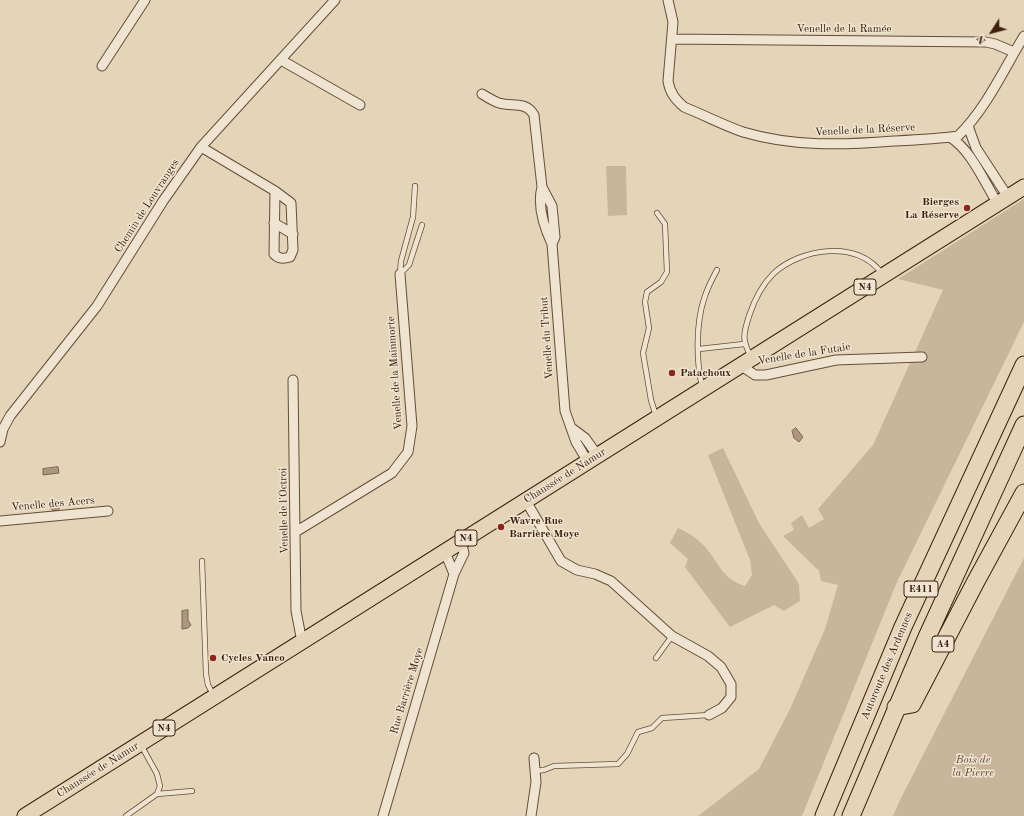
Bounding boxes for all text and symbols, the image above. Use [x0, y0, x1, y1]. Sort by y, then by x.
north arrow [972, 12, 1012, 52]
street label: Venelle de la Ramée [796, 22, 892, 36]
text: N [975, 33, 989, 46]
street label: Venelle de la Réserve [814, 121, 916, 139]
street label: Chemin de Louvranges [112, 157, 182, 255]
place label: Bierges La Réserve [905, 195, 959, 221]
marker: Bierges La Réserve [962, 203, 972, 213]
road number: N4 [854, 279, 876, 295]
street label: Venelle du Tribut [538, 296, 556, 380]
street label: Venelle de la Mainmorte [384, 316, 406, 430]
street label: Venelle de la Futaie [757, 340, 851, 368]
place label: Patachoux [680, 366, 731, 380]
marker: Patachoux [667, 368, 677, 378]
street label: Chaussée de Namur [522, 445, 608, 507]
street label: Venelle de l'Octroi [277, 468, 291, 554]
street label: Venelle des Acers [11, 494, 95, 514]
place label: Wavre Rue Barrière Moye [509, 514, 579, 540]
marker: Wavre Rue Barrière Moye [496, 522, 506, 532]
road number: N4 [455, 530, 477, 546]
road number: E411 [904, 581, 938, 597]
street label: Autoroute des Ardennes [858, 610, 916, 722]
road number: A4 [932, 636, 954, 652]
street label: Rue Barrière Moye [388, 646, 426, 736]
place label: Cycles Vanco [221, 651, 285, 665]
marker: Cycles Vanco [208, 653, 218, 663]
road number: N4 [153, 720, 175, 736]
street label: Chaussée de Namur [55, 739, 141, 801]
park label: Bois de la Pierre [952, 753, 994, 779]

